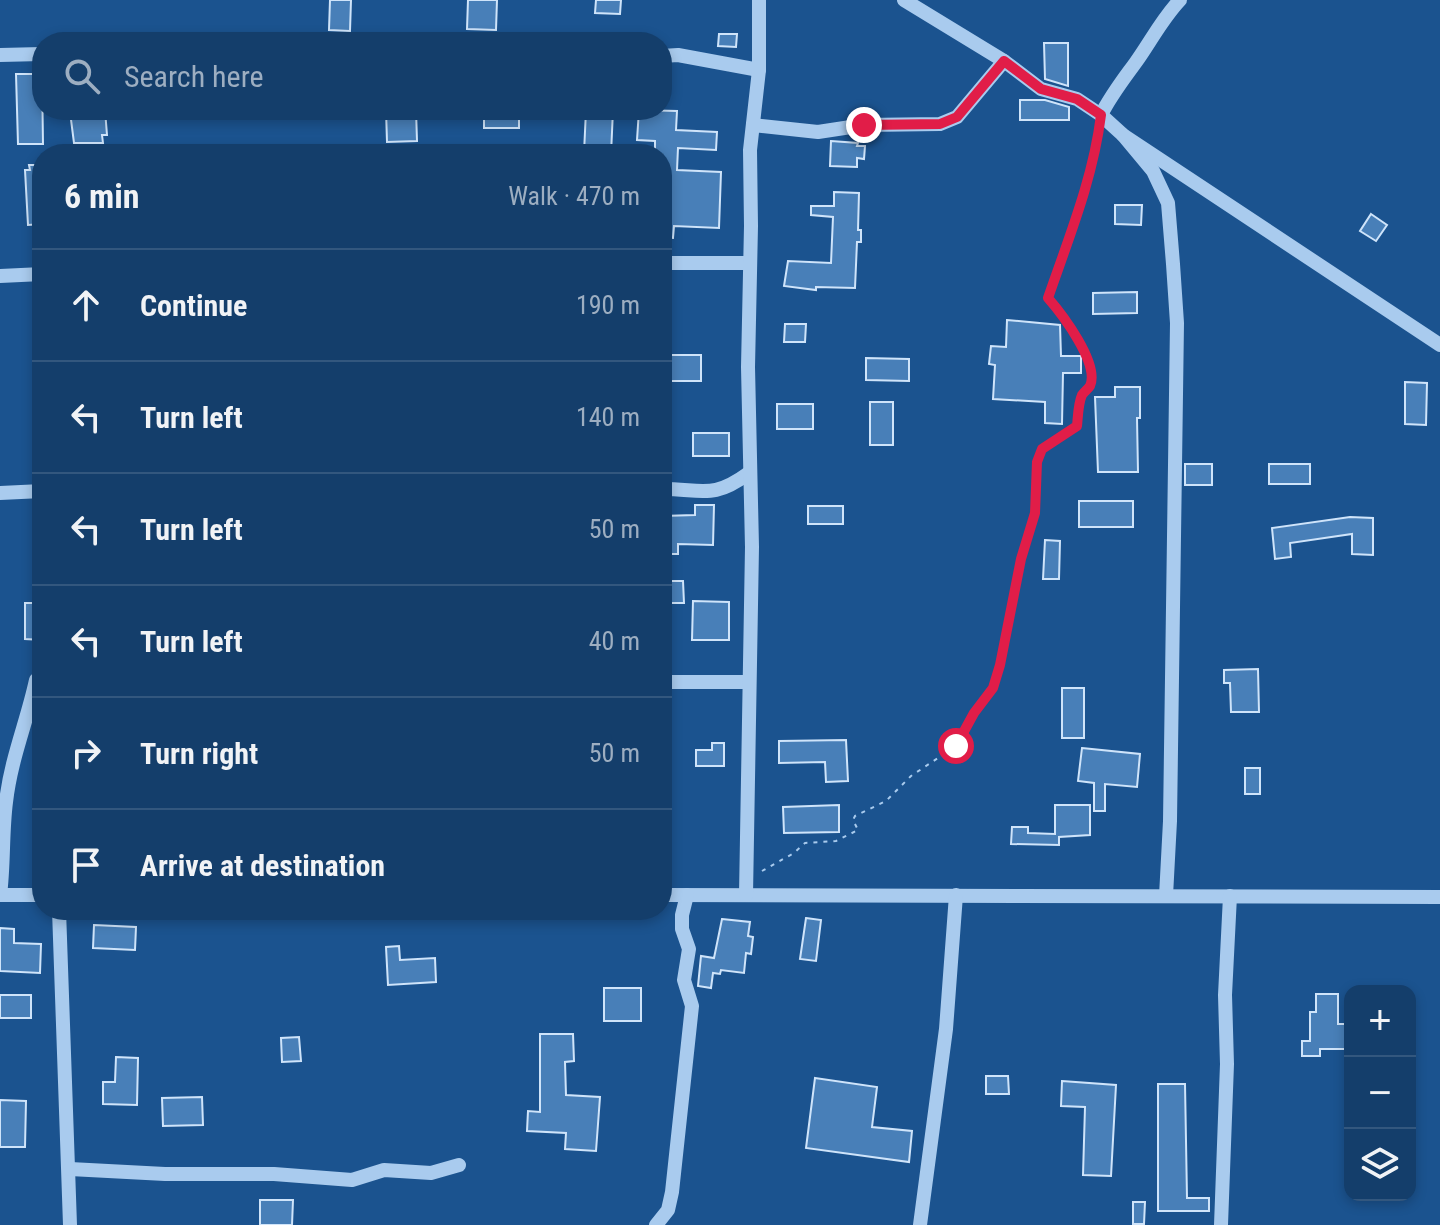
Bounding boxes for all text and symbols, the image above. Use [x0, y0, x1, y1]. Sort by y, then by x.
search box [32, 32, 672, 120]
icon: search [60, 54, 104, 98]
text: Search here [124, 59, 264, 94]
route end [846, 107, 882, 143]
text: 6 min [64, 176, 140, 216]
text: Walk · 470 m [508, 181, 640, 211]
icon: ahead [64, 283, 108, 327]
text: Continue [140, 288, 247, 323]
text: 190 m [576, 290, 640, 320]
icon: left [64, 395, 108, 439]
text: Turn left [140, 400, 243, 435]
text: 140 m [576, 402, 640, 432]
icon: left [64, 507, 108, 551]
text: Turn left [140, 512, 243, 547]
text: 50 m [589, 514, 640, 544]
icon: left [64, 619, 108, 663]
text: Turn left [140, 624, 243, 659]
text: 40 m [589, 626, 640, 656]
route start [938, 728, 974, 764]
icon: right [64, 731, 108, 775]
text: Turn right [140, 736, 258, 771]
text: 50 m [589, 738, 640, 768]
icon: arrive [64, 843, 108, 887]
text: Arrive at destination [140, 848, 385, 883]
map controls [1344, 985, 1416, 1201]
button: + [1344, 985, 1416, 1057]
button: − [1344, 1057, 1416, 1129]
button: layers [1344, 1129, 1416, 1201]

